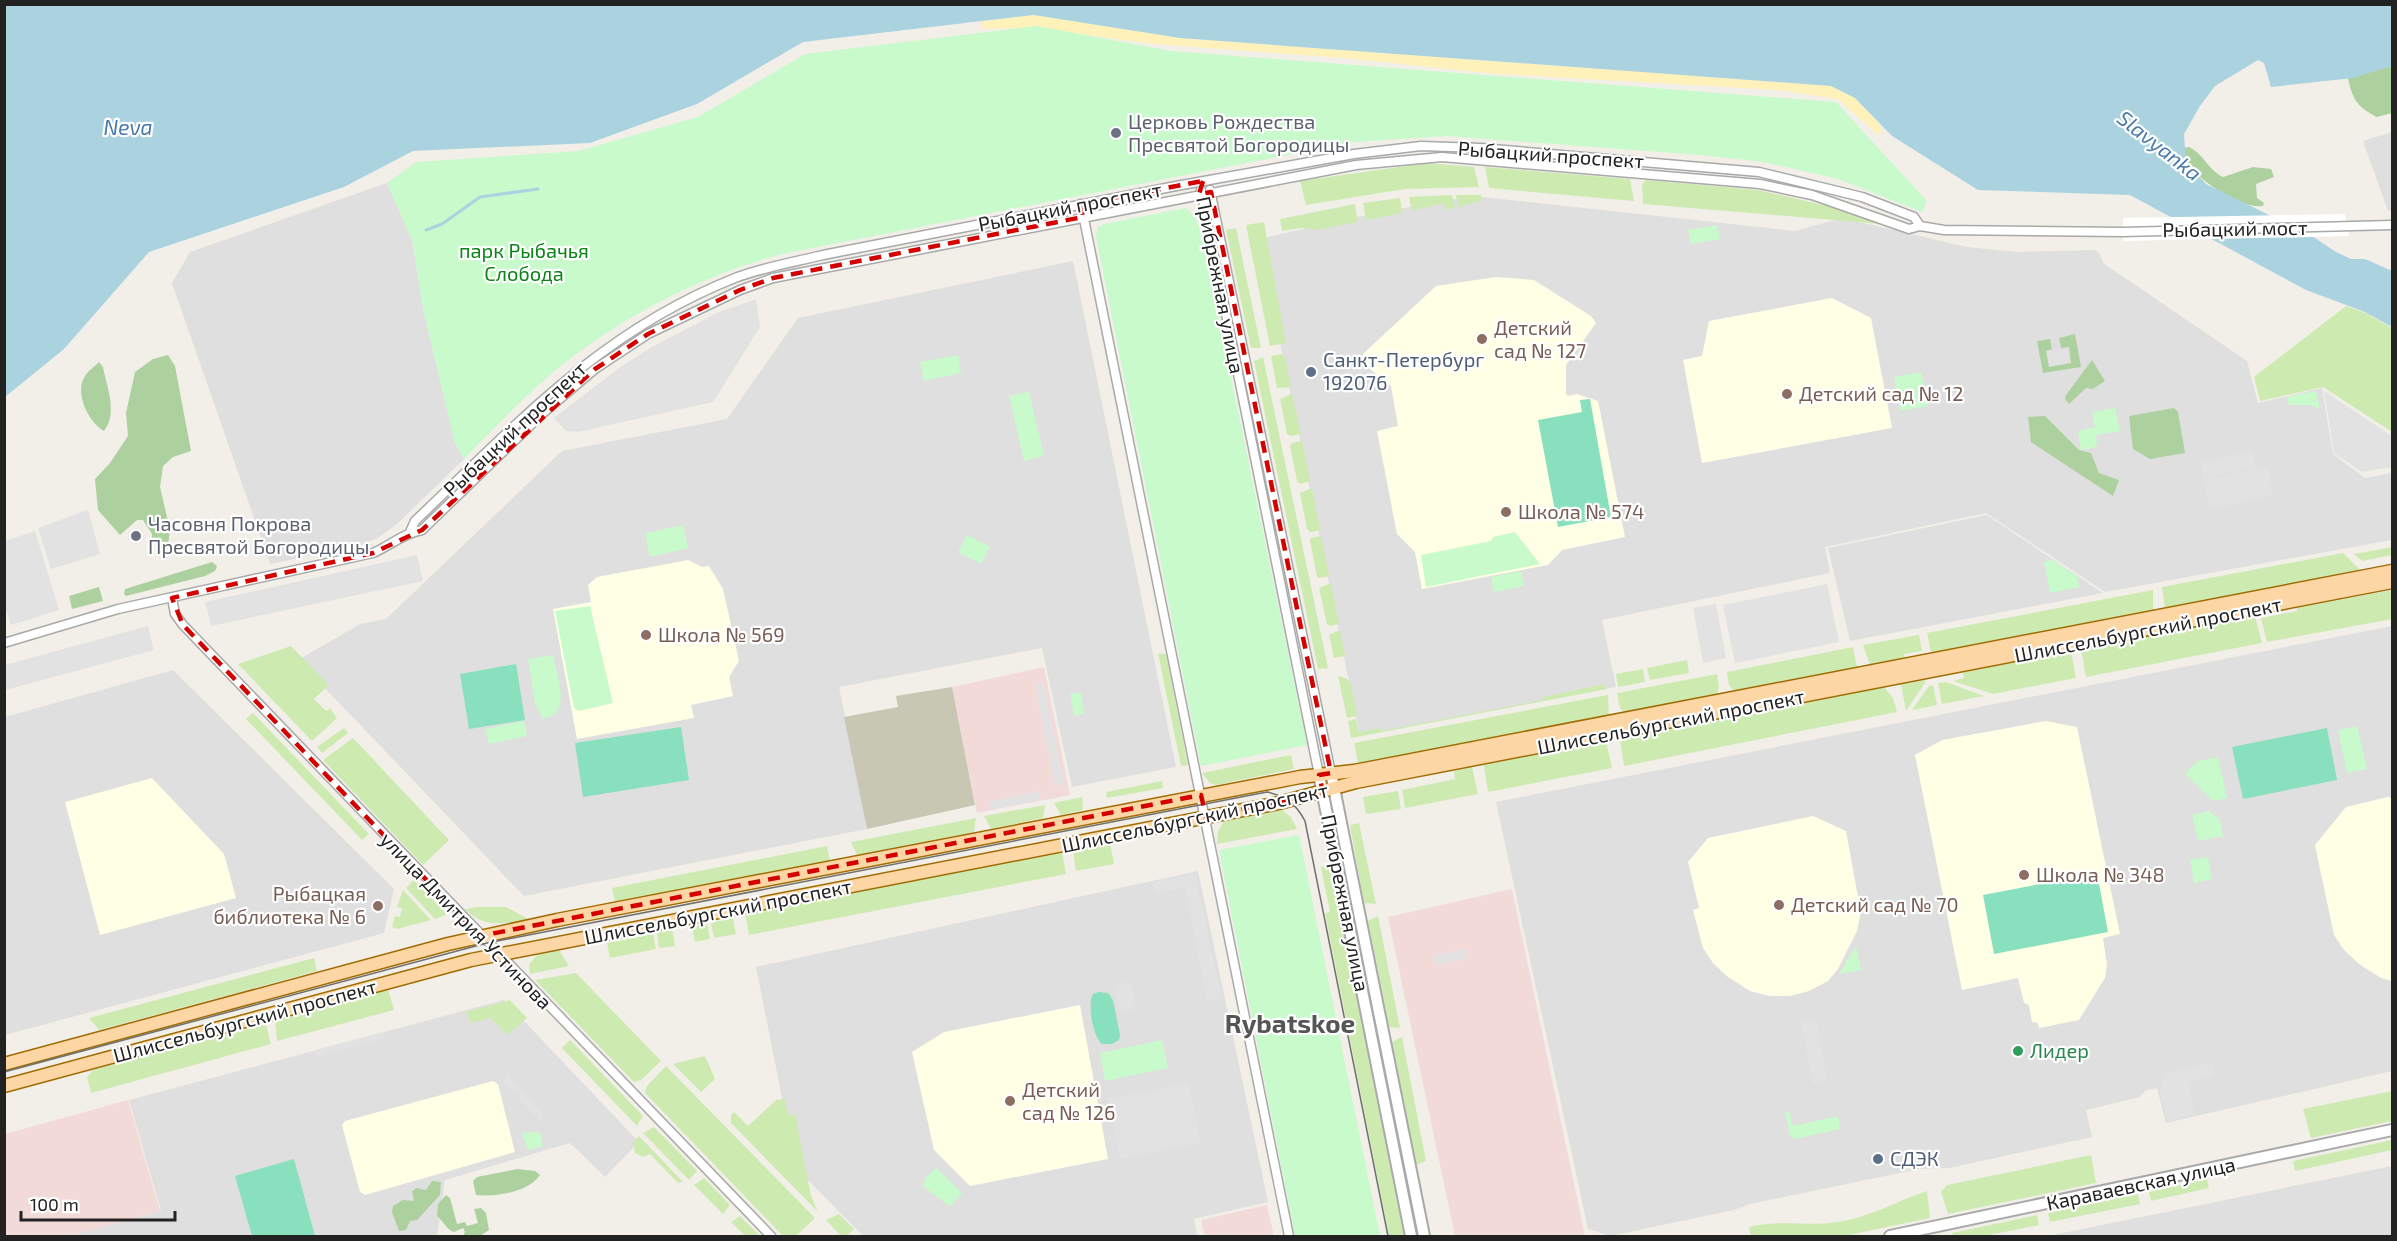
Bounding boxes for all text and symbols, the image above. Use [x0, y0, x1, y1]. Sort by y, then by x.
water label: Slavyanka [2112, 104, 2207, 186]
place label: Церковь Рождества Пресвятой Богородицы [1128, 109, 1349, 156]
water label: Neva [103, 114, 153, 139]
marker: Церковь Рождества Пресвятой Богородицы [1109, 126, 1123, 140]
street label: Рыбацкий проспект [1457, 136, 1645, 172]
street label: Рыбацкий проспект [976, 176, 1164, 236]
street label: Прибрежная улица [1191, 194, 1250, 376]
street label: Рыбацкий мост [2162, 215, 2308, 241]
park label: парк Рыбачья Слобода [459, 238, 589, 285]
place label: Детский сад № 127 [1494, 315, 1586, 362]
marker: Детский сад № 127 [1475, 332, 1489, 346]
place label: Санкт-Петербург 192076 [1323, 347, 1485, 394]
street label: Рыбацкий проспект [438, 356, 591, 501]
marker: Санкт-Петербург 192076 [1304, 365, 1318, 379]
place label: Детский сад № 12 [1799, 381, 1964, 405]
marker: Детский сад № 12 [1780, 387, 1794, 401]
place label: Школа № 574 [1518, 499, 1644, 523]
marker: Школа № 574 [1499, 505, 1513, 519]
place label: Часовня Покрова Пресвятой Богородицы [148, 511, 369, 558]
marker: Часовня Покрова Пресвятой Богородицы [129, 529, 143, 543]
street label: Шлиссельбургский проспект [2012, 591, 2284, 668]
place label: Школа № 569 [658, 622, 785, 646]
marker: Школа № 569 [639, 628, 653, 642]
street label: Шлиссельбургский проспект [1535, 683, 1807, 760]
street label: Шлиссельбургский проспект [1059, 777, 1331, 858]
street label: Прибрежная улица [1316, 812, 1375, 994]
street label: улица Дмитрия Устинова [375, 827, 557, 1014]
place label: Школа № 348 [2036, 862, 2165, 886]
marker: Школа № 348 [2017, 868, 2031, 882]
street label: Шлиссельбургский проспект [582, 873, 854, 950]
place label: Рыбацкая библиотека № 6 [213, 881, 366, 928]
place label: Детский сад № 70 [1791, 892, 1959, 916]
marker: Детский сад № 70 [1772, 898, 1786, 912]
marker: Рыбацкая библиотека № 6 [371, 899, 385, 913]
street label: Шлиссельбургский проспект [110, 973, 380, 1068]
district label: Rybatskoe [1225, 1007, 1355, 1039]
place label: Лидер [2030, 1038, 2089, 1062]
marker: Лидер [2011, 1044, 2025, 1058]
place label: Детский сад № 126 [1022, 1077, 1116, 1124]
marker: Детский сад № 126 [1003, 1094, 1017, 1108]
place label: СДЭК [1890, 1146, 1939, 1170]
street label: Караваевская улица [2044, 1151, 2238, 1216]
marker: СДЭК [1871, 1152, 1885, 1166]
scale bar [21, 1184, 176, 1222]
text: 100 m [30, 1193, 79, 1215]

